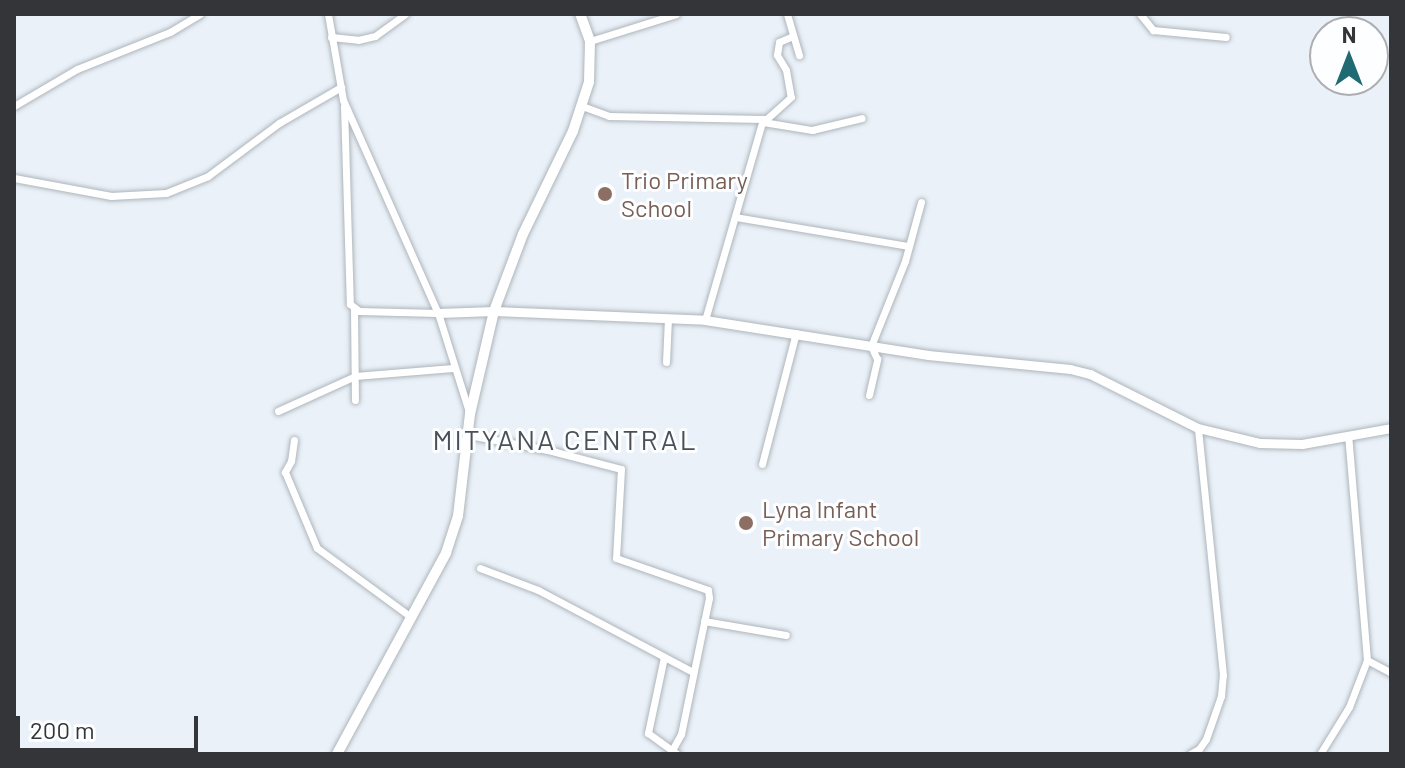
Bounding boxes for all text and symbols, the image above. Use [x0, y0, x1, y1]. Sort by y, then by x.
north arrow [1309, 16, 1389, 96]
text: N [1342, 21, 1356, 47]
place label: Trio Primary School [621, 166, 748, 222]
marker: Trio Primary School [596, 185, 614, 203]
district label: MITYANA CENTRAL [432, 422, 698, 456]
place label: Lyna Infant Primary School [762, 495, 919, 551]
marker: Lyna Infant Primary School [737, 514, 755, 532]
scale bar [20, 700, 202, 750]
text: 200 m [30, 715, 95, 744]

